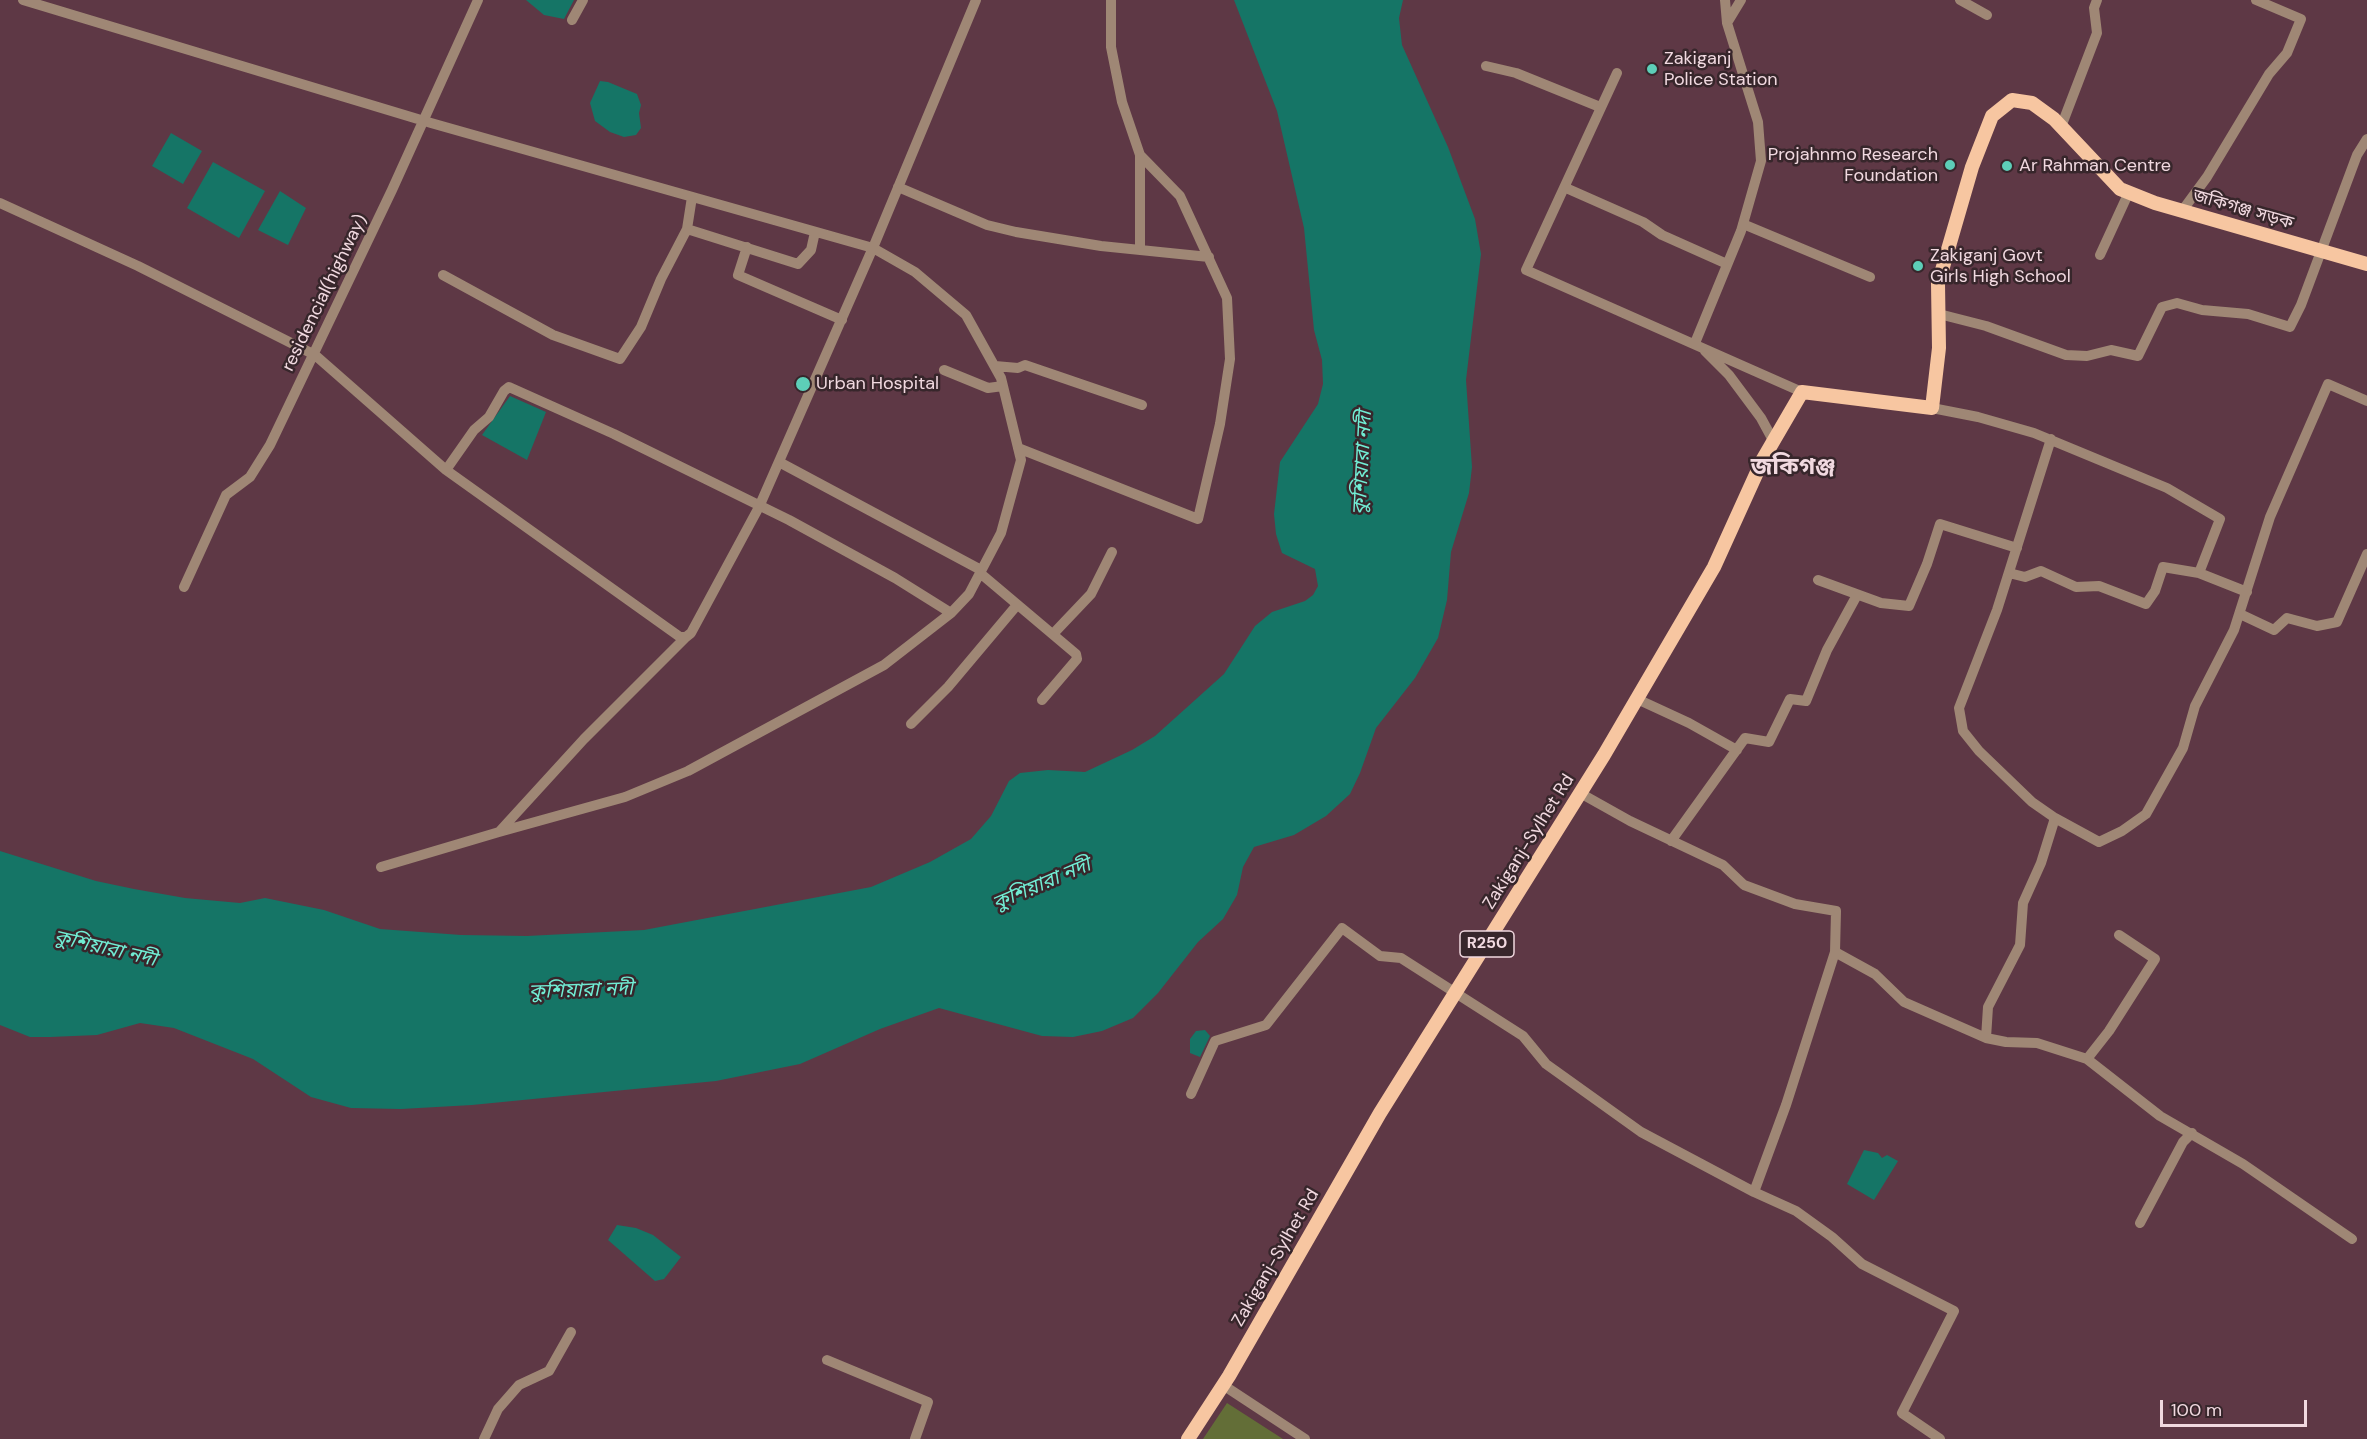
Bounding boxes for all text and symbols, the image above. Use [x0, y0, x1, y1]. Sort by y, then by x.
place label: Zakiganj Police Station [1664, 48, 1778, 90]
marker: Zakiganj Police Station [1645, 62, 1659, 76]
place label: Projahnmo Research Foundation [1768, 144, 1938, 186]
place label: Ar Rahman Centre [2019, 155, 2171, 177]
marker: Projahnmo Research Foundation [1943, 158, 1957, 172]
marker: Ar Rahman Centre [2000, 159, 2014, 173]
street label: জকিগঞ্জ সড়ক [2190, 185, 2296, 235]
street label: residencial(highway) [278, 211, 372, 375]
place label: Zakiganj Govt Girls High School [1930, 245, 2071, 288]
marker: Zakiganj Govt Girls High School [1911, 259, 1925, 273]
place label: Urban Hospital [816, 373, 939, 395]
marker: Urban Hospital [794, 375, 812, 393]
water label: কুশিয়ারা নদী [1348, 410, 1378, 516]
district label: জকিগঞ্জ [1751, 454, 1835, 482]
street label: Zakiganj-Sylhet Rd [1479, 770, 1579, 914]
water label: কুশিয়ারা নদী [989, 854, 1095, 916]
water label: কুশিয়ারা নদী [52, 926, 158, 972]
road number: R250 [1460, 931, 1514, 957]
water label: কুশিয়ারা নদী [529, 977, 633, 1005]
street label: Zakiganj-Sylhet Rd [1228, 1185, 1324, 1331]
scale bar [2163, 1388, 2310, 1426]
text: 100 m [2171, 1398, 2222, 1422]

